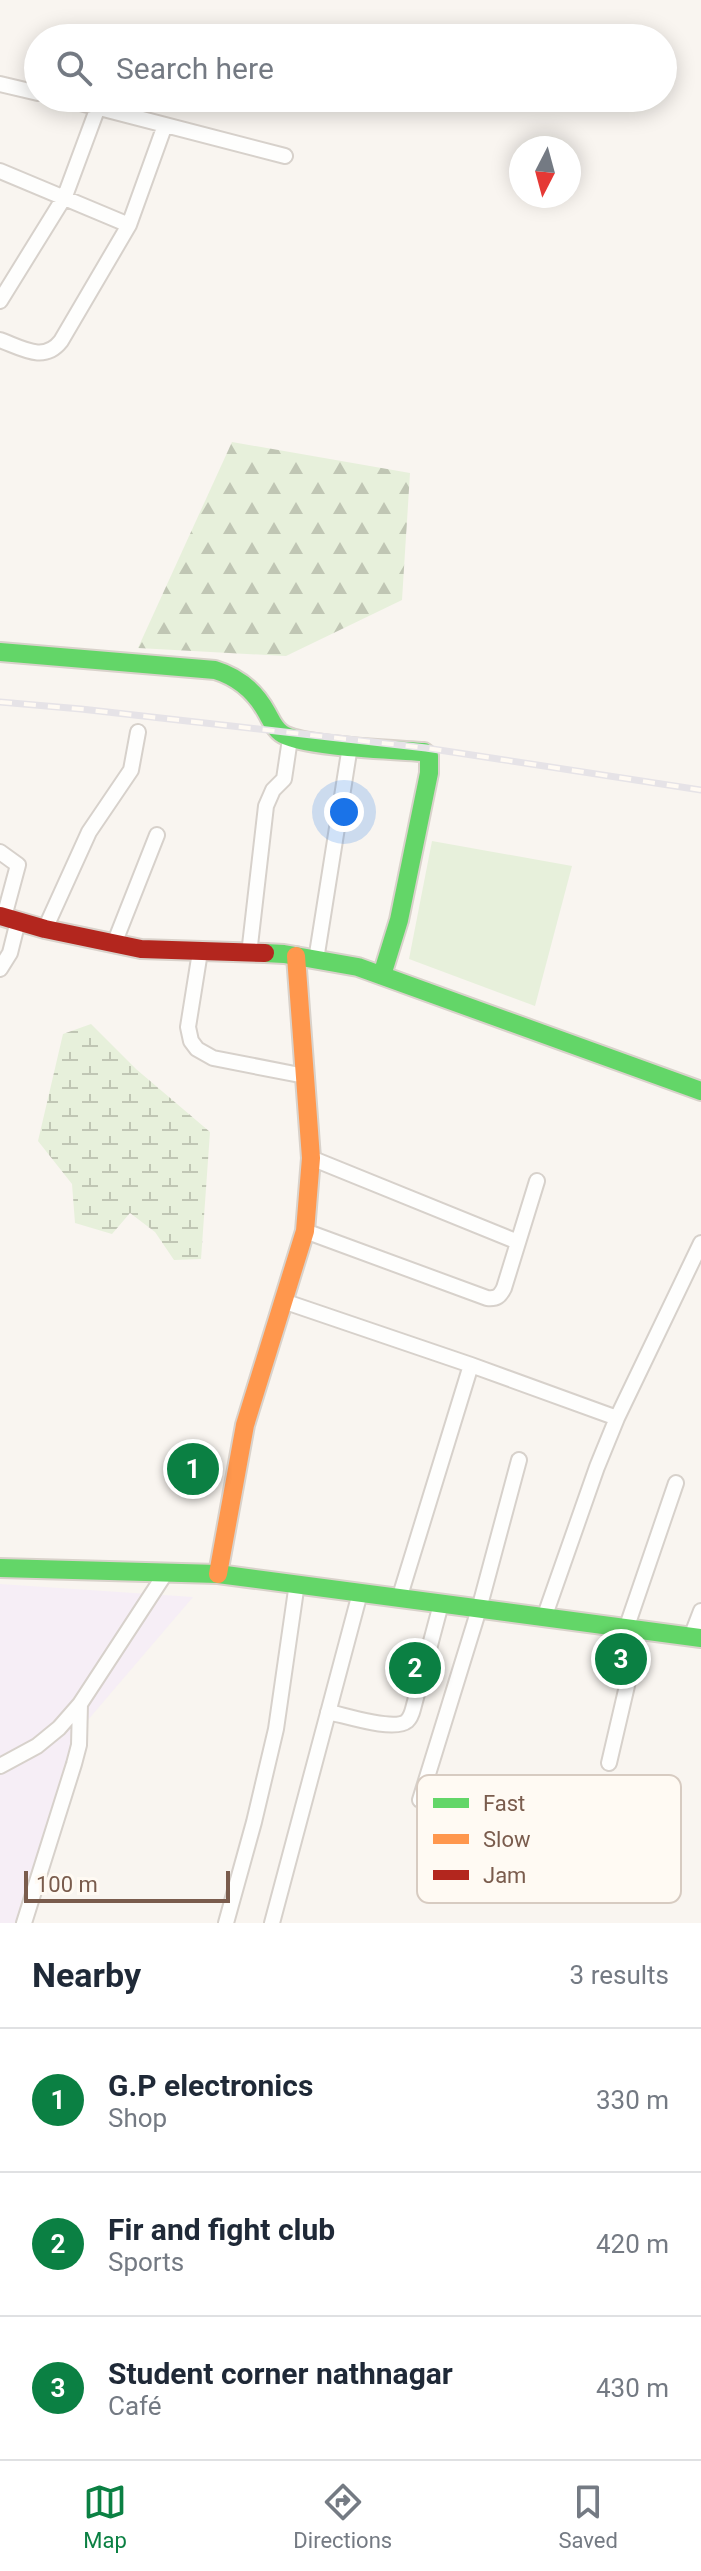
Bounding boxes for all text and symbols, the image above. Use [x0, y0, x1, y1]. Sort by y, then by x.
search box [24, 24, 677, 112]
icon: search [52, 46, 96, 90]
text: Search here [116, 51, 274, 86]
north arrow [509, 136, 581, 208]
your location [324, 792, 364, 832]
pin: 1 [167, 1439, 219, 1499]
pin: 3 [595, 1629, 647, 1689]
pin: 2 [389, 1638, 441, 1698]
legend [417, 1775, 681, 1903]
text: Fast [483, 1791, 525, 1816]
text: Slow [483, 1827, 531, 1852]
text: Jam [483, 1863, 526, 1888]
scale bar [24, 1867, 230, 1903]
text: 100 m [36, 1872, 98, 1897]
text: Nearby [32, 1955, 141, 1995]
text: 3 results [570, 1960, 669, 1990]
text: G.P electronics [108, 2068, 313, 2103]
text: 1 [51, 2085, 65, 2115]
text: 330 m [596, 2085, 669, 2115]
text: Shop [108, 2103, 167, 2133]
text: Fir and fight club [108, 2212, 335, 2247]
text: 2 [51, 2229, 65, 2259]
text: 420 m [596, 2229, 669, 2259]
text: Sports [108, 2247, 184, 2277]
text: Student corner nathnagar [108, 2356, 453, 2391]
text: 3 [51, 2373, 65, 2403]
text: 430 m [596, 2373, 669, 2403]
text: Café [108, 2391, 162, 2421]
tab: Map [83, 2480, 127, 2553]
tab: Directions [293, 2480, 392, 2553]
tab: Saved [558, 2480, 618, 2553]

